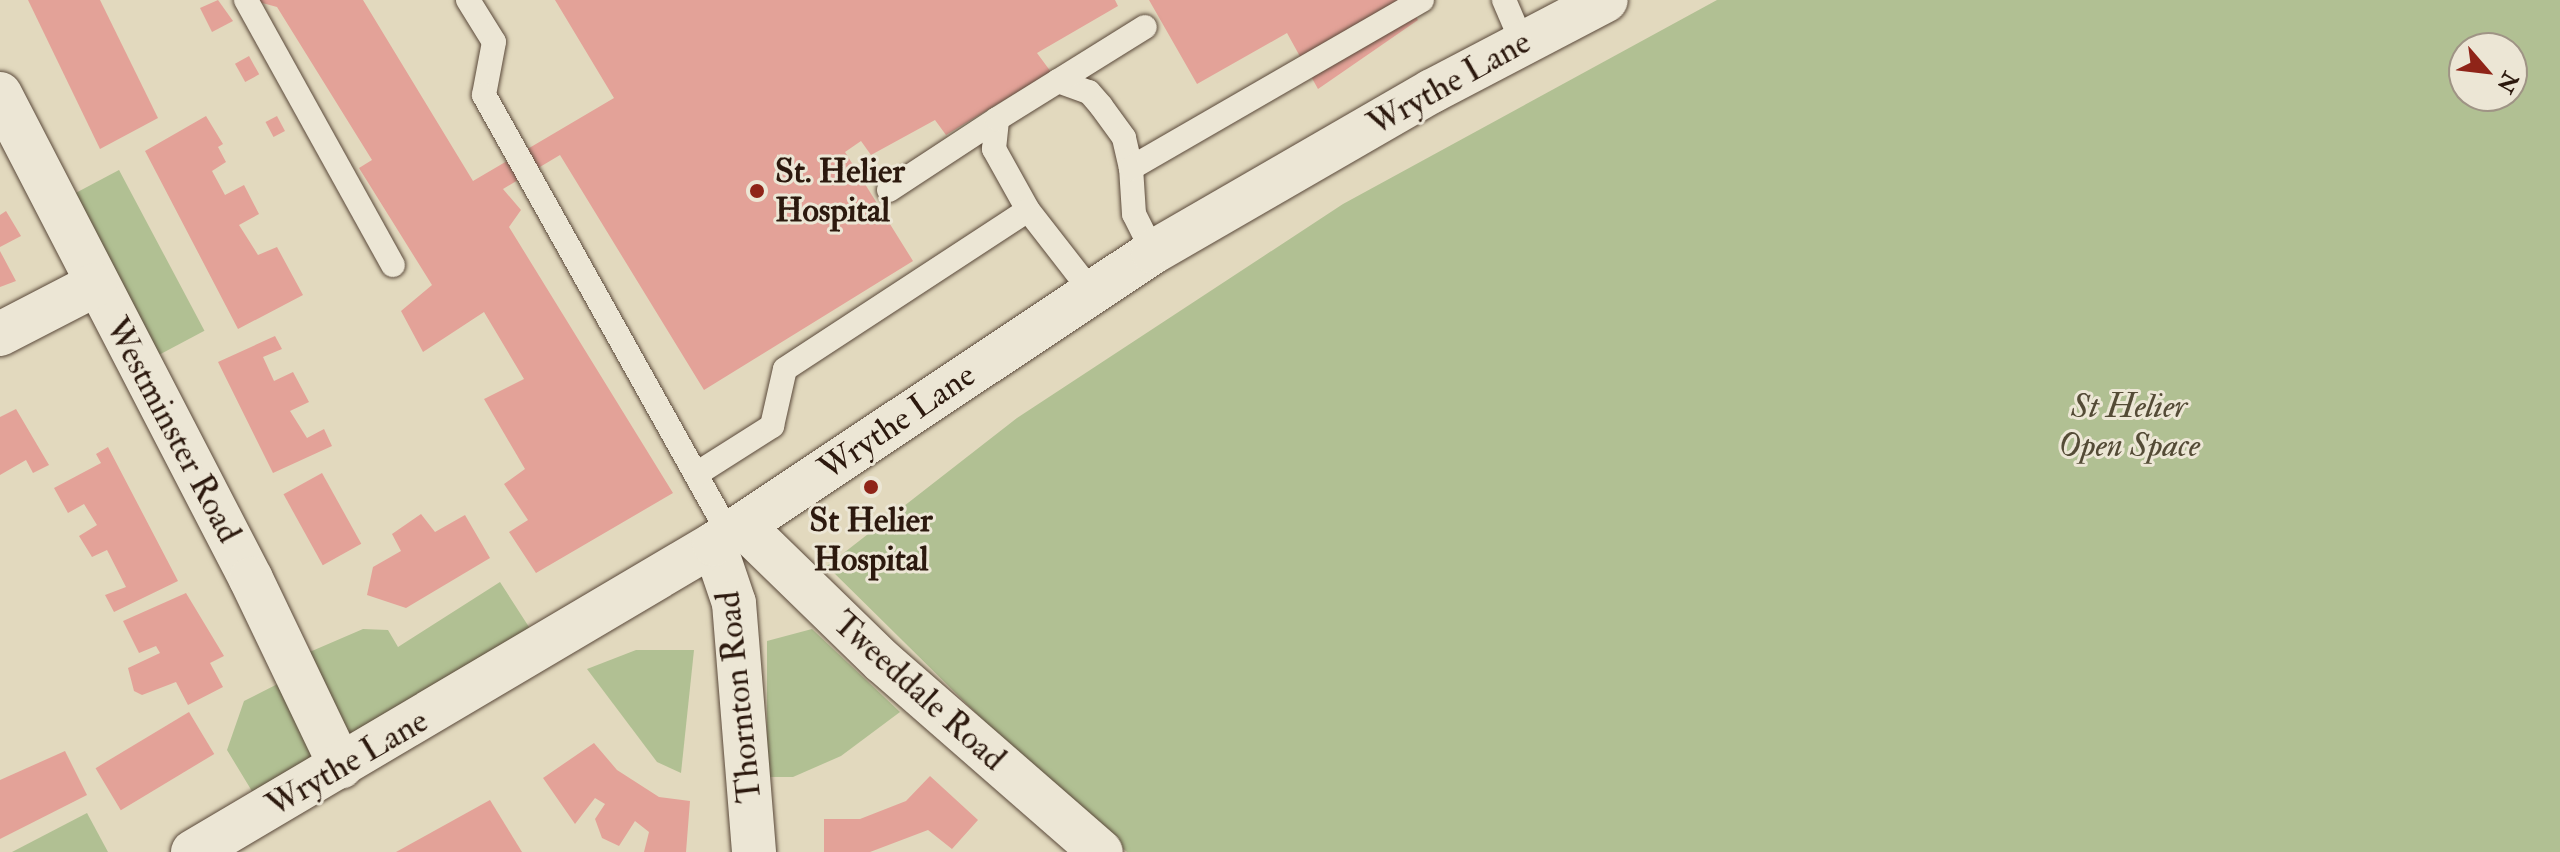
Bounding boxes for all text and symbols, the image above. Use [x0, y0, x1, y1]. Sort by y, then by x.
street label: Wrythe Lane [1360, 22, 1538, 144]
north arrow [2448, 32, 2528, 112]
text: N [2490, 67, 2524, 98]
place label: St. Helier Hospital [775, 151, 905, 230]
marker: St. Helier Hospital [746, 180, 768, 202]
street label: Westminster Road [96, 310, 250, 550]
street label: Wrythe Lane [811, 355, 983, 489]
park label: St Helier Open Space [2058, 386, 2200, 466]
marker: St Helier Hospital [862, 478, 880, 496]
place label: St Helier Hospital [809, 500, 933, 580]
street label: Thornton Road [708, 589, 770, 805]
street label: Tweeddale Road [824, 603, 1014, 779]
street label: Wrythe Lane [259, 700, 435, 826]

